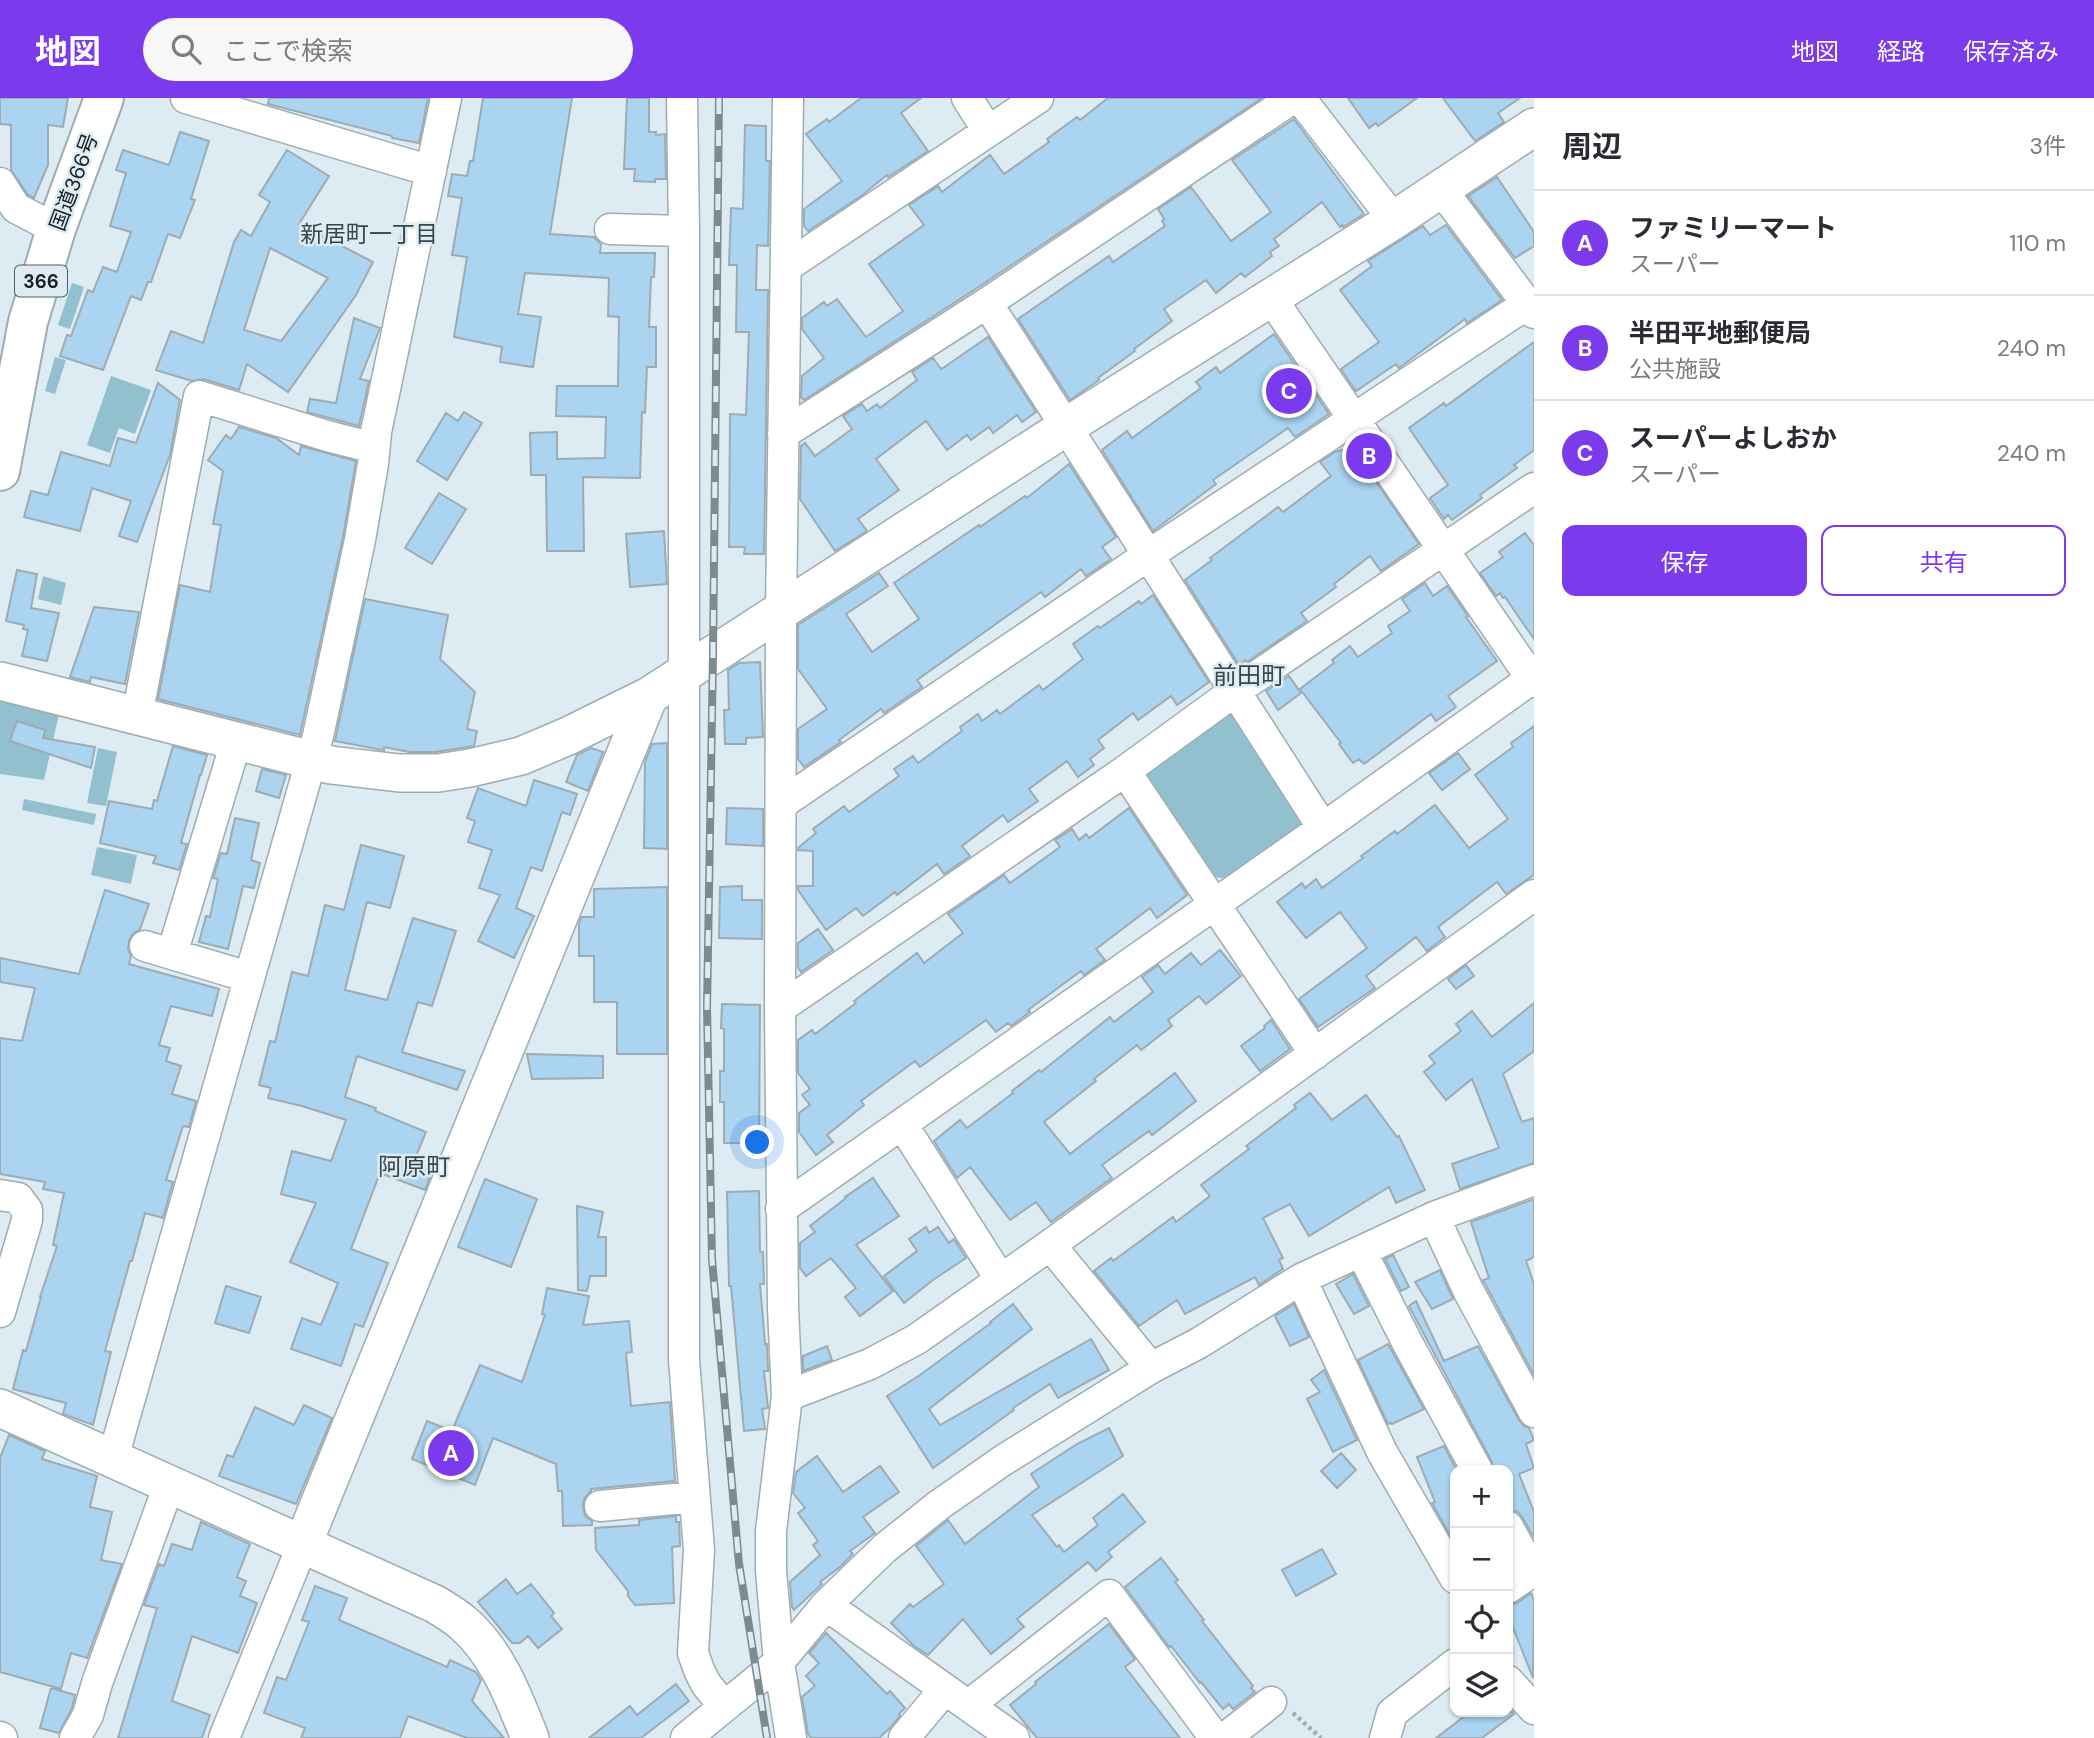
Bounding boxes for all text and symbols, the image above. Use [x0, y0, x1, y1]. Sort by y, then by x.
search box [143, 18, 633, 81]
text: 地図 [35, 30, 101, 73]
icon: search [167, 30, 205, 68]
text: ここで検索 [223, 34, 353, 68]
text: 地図 [1791, 36, 1839, 67]
text: 経路 [1877, 36, 1925, 67]
text: 保存済み [1963, 36, 2059, 67]
text: 周辺 [1562, 127, 1622, 166]
street label: 国道366号 [43, 129, 105, 235]
text: 3件 [2029, 131, 2066, 161]
text: ファミリーマート [1629, 211, 1837, 245]
district label: 新居町一丁目 [300, 219, 438, 249]
text: A [1577, 228, 1593, 258]
text: 110 m [2009, 228, 2066, 258]
text: スーパー [1629, 249, 1721, 279]
road number: 366 [15, 266, 67, 296]
text: 半田平地郵便局 [1629, 316, 1811, 350]
text: B [1578, 333, 1592, 363]
text: 240 m [1997, 333, 2066, 363]
text: 公共施設 [1629, 354, 1721, 384]
pin: C [1266, 365, 1312, 417]
text: スーパーよしおか [1629, 421, 1837, 455]
pin: B [1346, 430, 1392, 482]
text: C [1577, 438, 1593, 468]
text: 240 m [1997, 438, 2066, 468]
text: スーパー [1629, 459, 1721, 489]
button: 保存 [1562, 525, 1807, 596]
button: 共有 [1821, 525, 2066, 596]
district label: 前田町 [1213, 660, 1285, 691]
your location [740, 1125, 774, 1159]
district label: 阿原町 [378, 1151, 450, 1182]
pin: A [428, 1427, 474, 1479]
map controls [1450, 1465, 1513, 1717]
button: + [1450, 1465, 1513, 1528]
button: − [1450, 1528, 1513, 1591]
button: locate [1450, 1591, 1513, 1654]
button: layers [1450, 1654, 1513, 1717]

